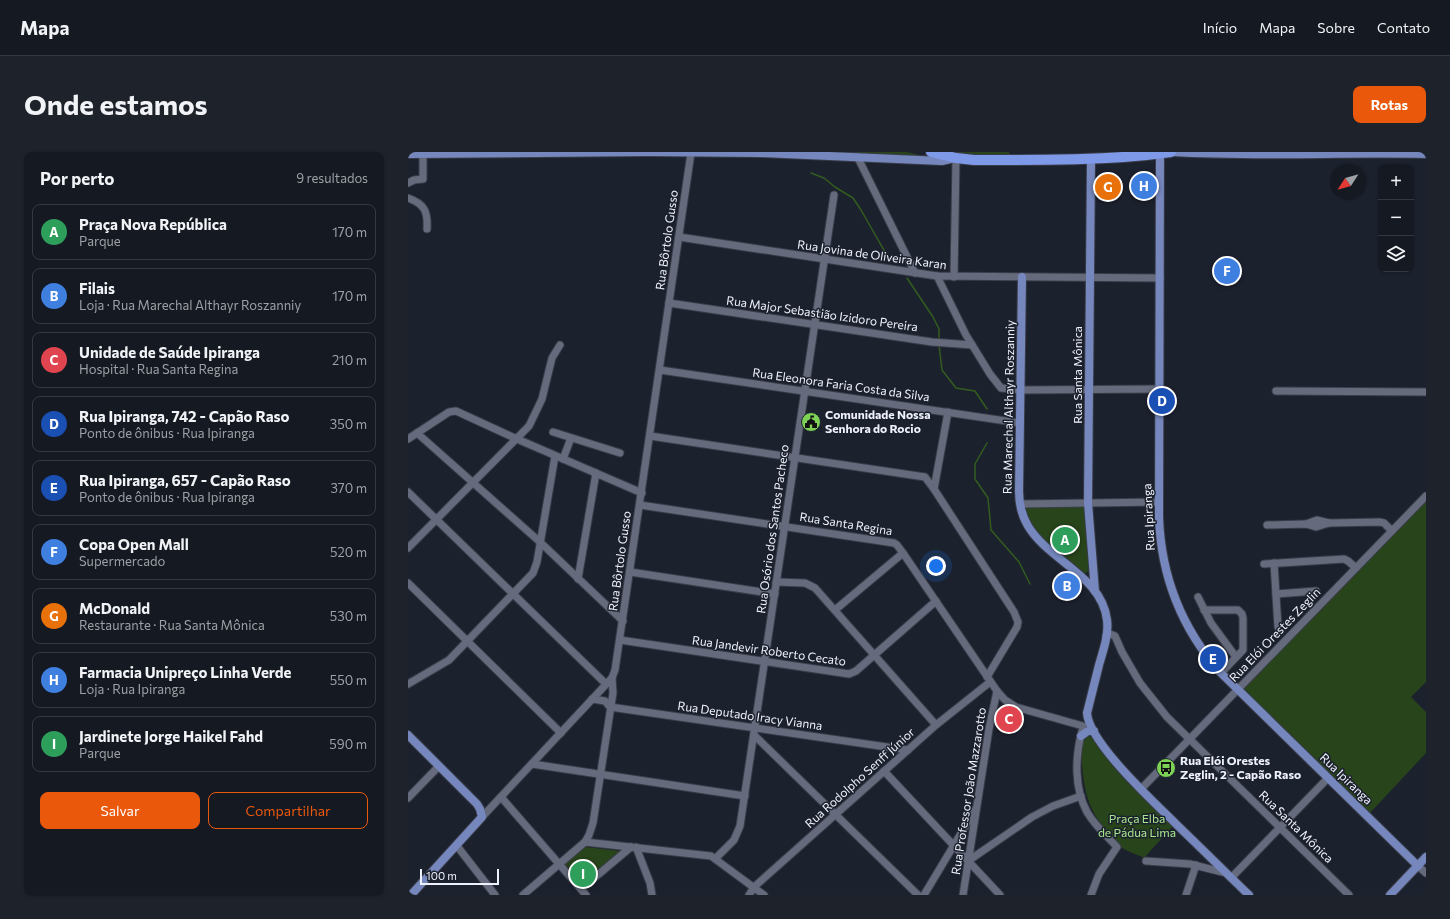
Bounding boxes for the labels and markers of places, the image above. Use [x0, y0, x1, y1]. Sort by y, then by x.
pin: H [1131, 171, 1157, 201]
pin: G [1095, 172, 1121, 202]
pin: F [1214, 256, 1240, 286]
pin: D [1149, 386, 1175, 416]
place label: Comunidade Nossa Senhora do Rocio [825, 407, 930, 435]
public building icon: Comunidade Nossa Senhora do Rocio [800, 411, 822, 433]
pin: A [1052, 525, 1078, 555]
pin: B [1054, 571, 1080, 601]
pin: E [1200, 644, 1226, 674]
pin: C [996, 704, 1022, 734]
place label: Rua Elói Orestes Zeglin, 2 - Capão Raso [1180, 753, 1301, 781]
bus stop icon: Rua Elói Orestes Zeglin, 2 - Capão Raso [1155, 757, 1177, 779]
pin: I [570, 859, 596, 889]

